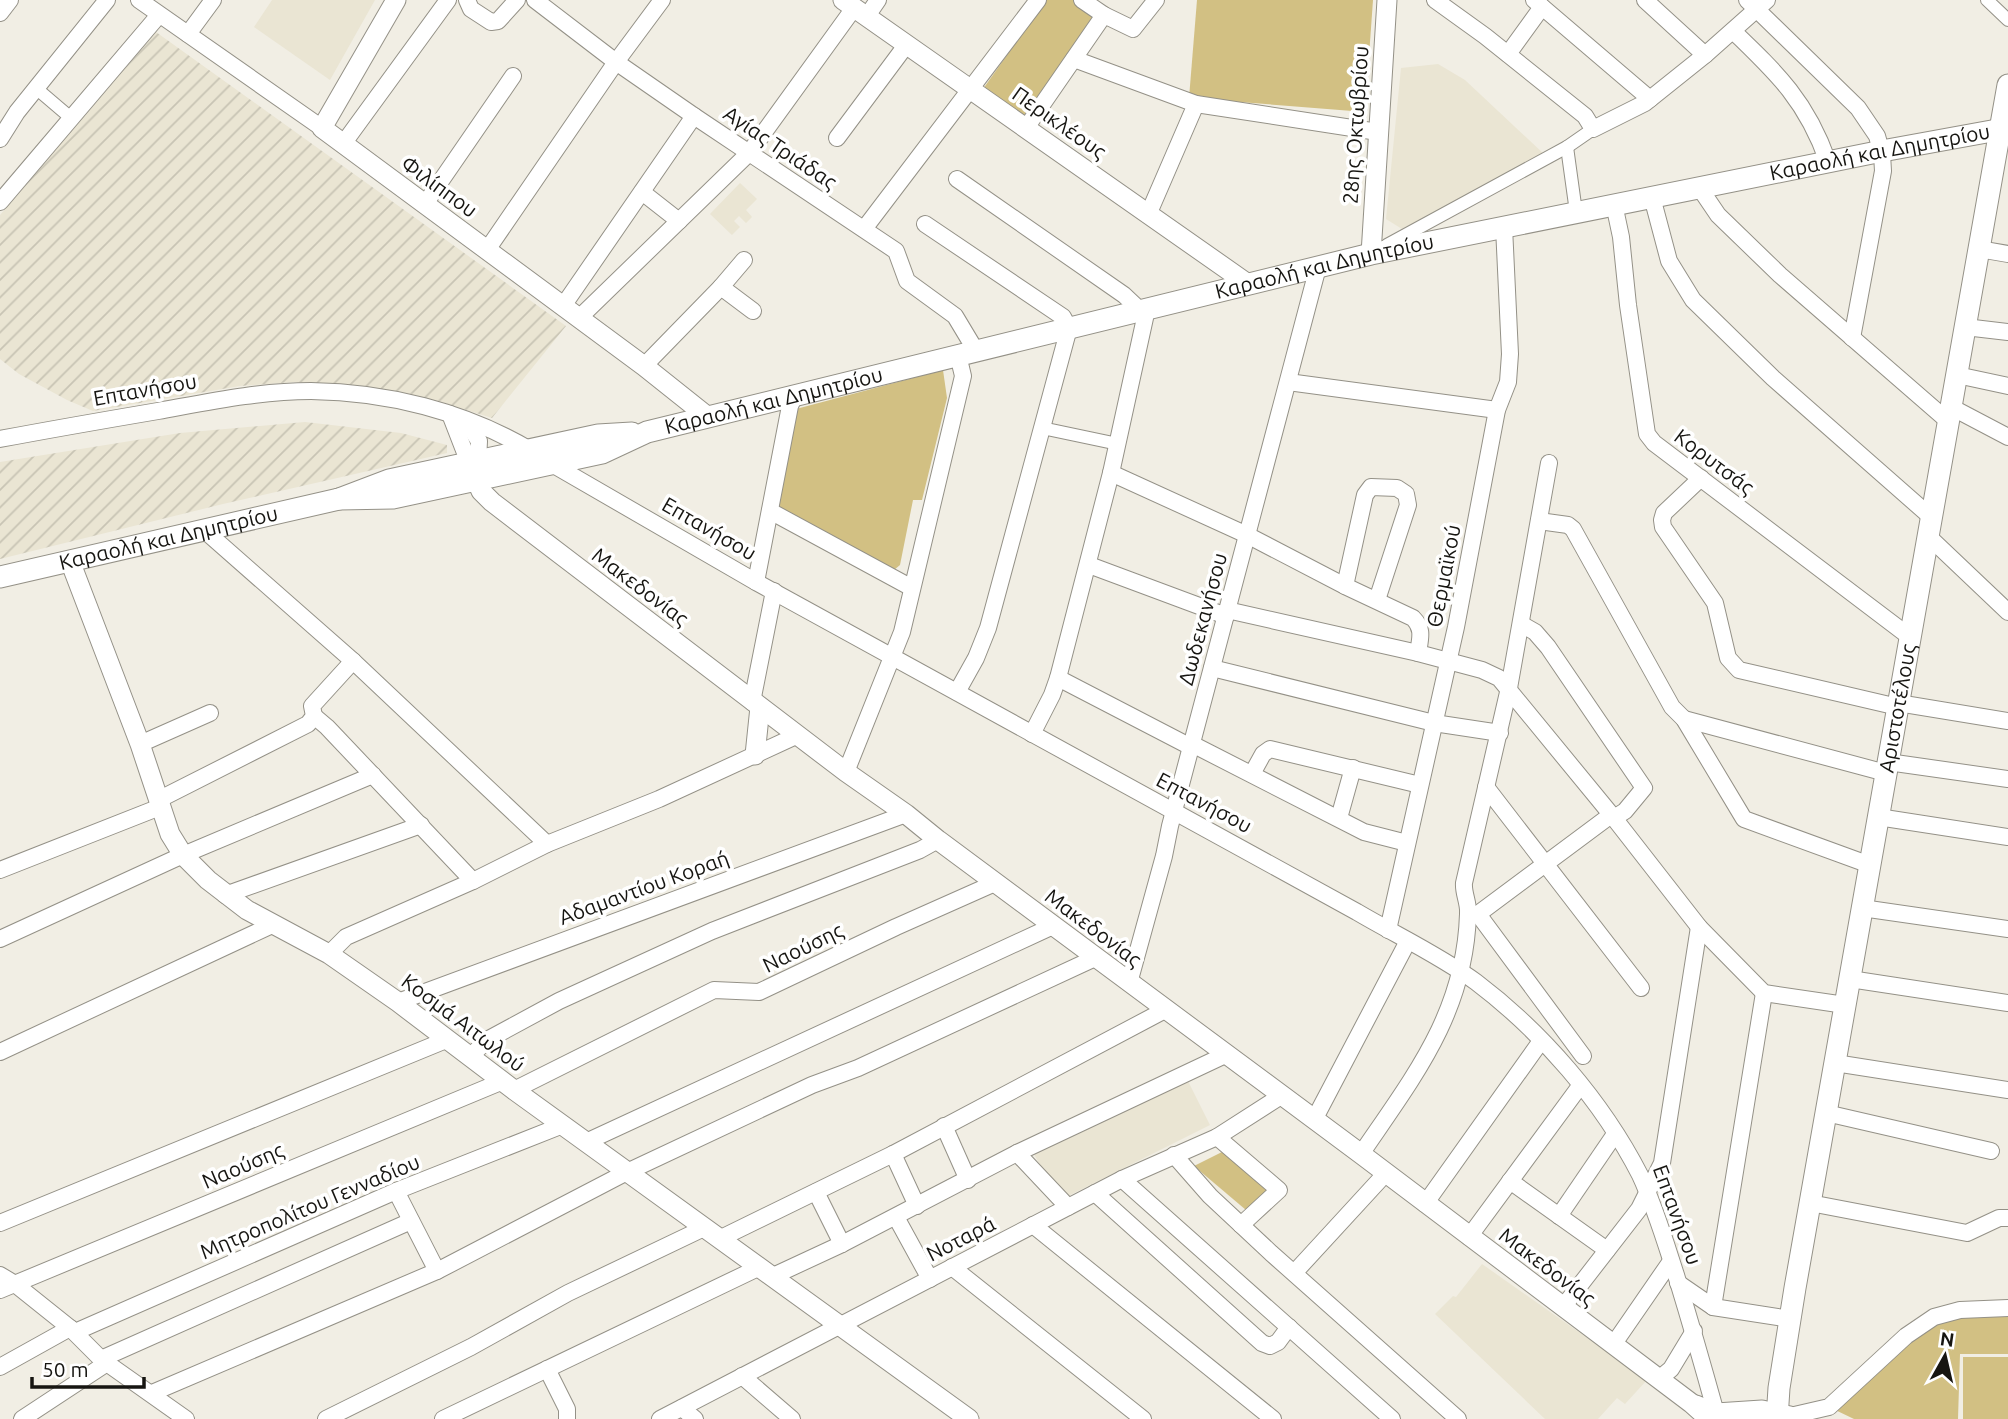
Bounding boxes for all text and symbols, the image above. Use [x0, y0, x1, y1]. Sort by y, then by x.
street label: 28ης Οκτωβρίου [1337, 45, 1373, 205]
street label: Περικλέους [1008, 81, 1111, 163]
street label: Αγίας Τριάδας [720, 101, 842, 194]
street label: Καραολή και Δημητρίου [1767, 119, 1992, 184]
street label: Φιλίππου [397, 151, 482, 222]
street label: Καραολή και Δημητρίου [1213, 229, 1436, 303]
street label: Καραολή και Δημητρίου [662, 361, 885, 438]
street label: Επτανήσου [91, 368, 198, 410]
street label: Κορυτσάς [1670, 424, 1759, 499]
street label: Επτανήσου [658, 492, 761, 565]
street label: Καραολή και Δημητρίου [57, 500, 280, 574]
street label: Θερμαϊκού [1421, 522, 1465, 629]
street label: Μακεδονίας [588, 542, 694, 630]
street label: Δωδεκανήσου [1173, 550, 1231, 688]
street label: Αριστοτέλους [1873, 641, 1920, 775]
street label: Επτανήσου [1153, 767, 1256, 837]
street label: Αδαμαντίου Κοραή [555, 845, 732, 929]
street label: Μακεδονίας [1041, 883, 1147, 971]
street label: Ναούσης [759, 917, 847, 977]
street label: Κοσμά Αιτωλού [397, 968, 530, 1076]
street label: Ναούσης [198, 1137, 287, 1193]
street label: Μητροπολίτου Γενναδίου [196, 1149, 423, 1263]
street label: Επτανήσου [1649, 1161, 1707, 1268]
street label: Νοταρά [922, 1210, 999, 1266]
street label: Μακεδονίας [1495, 1222, 1601, 1310]
north arrow [1910, 1321, 1980, 1391]
text: N [1939, 1327, 1956, 1351]
scale bar [32, 1346, 144, 1390]
text: 50 m [42, 1357, 89, 1381]

